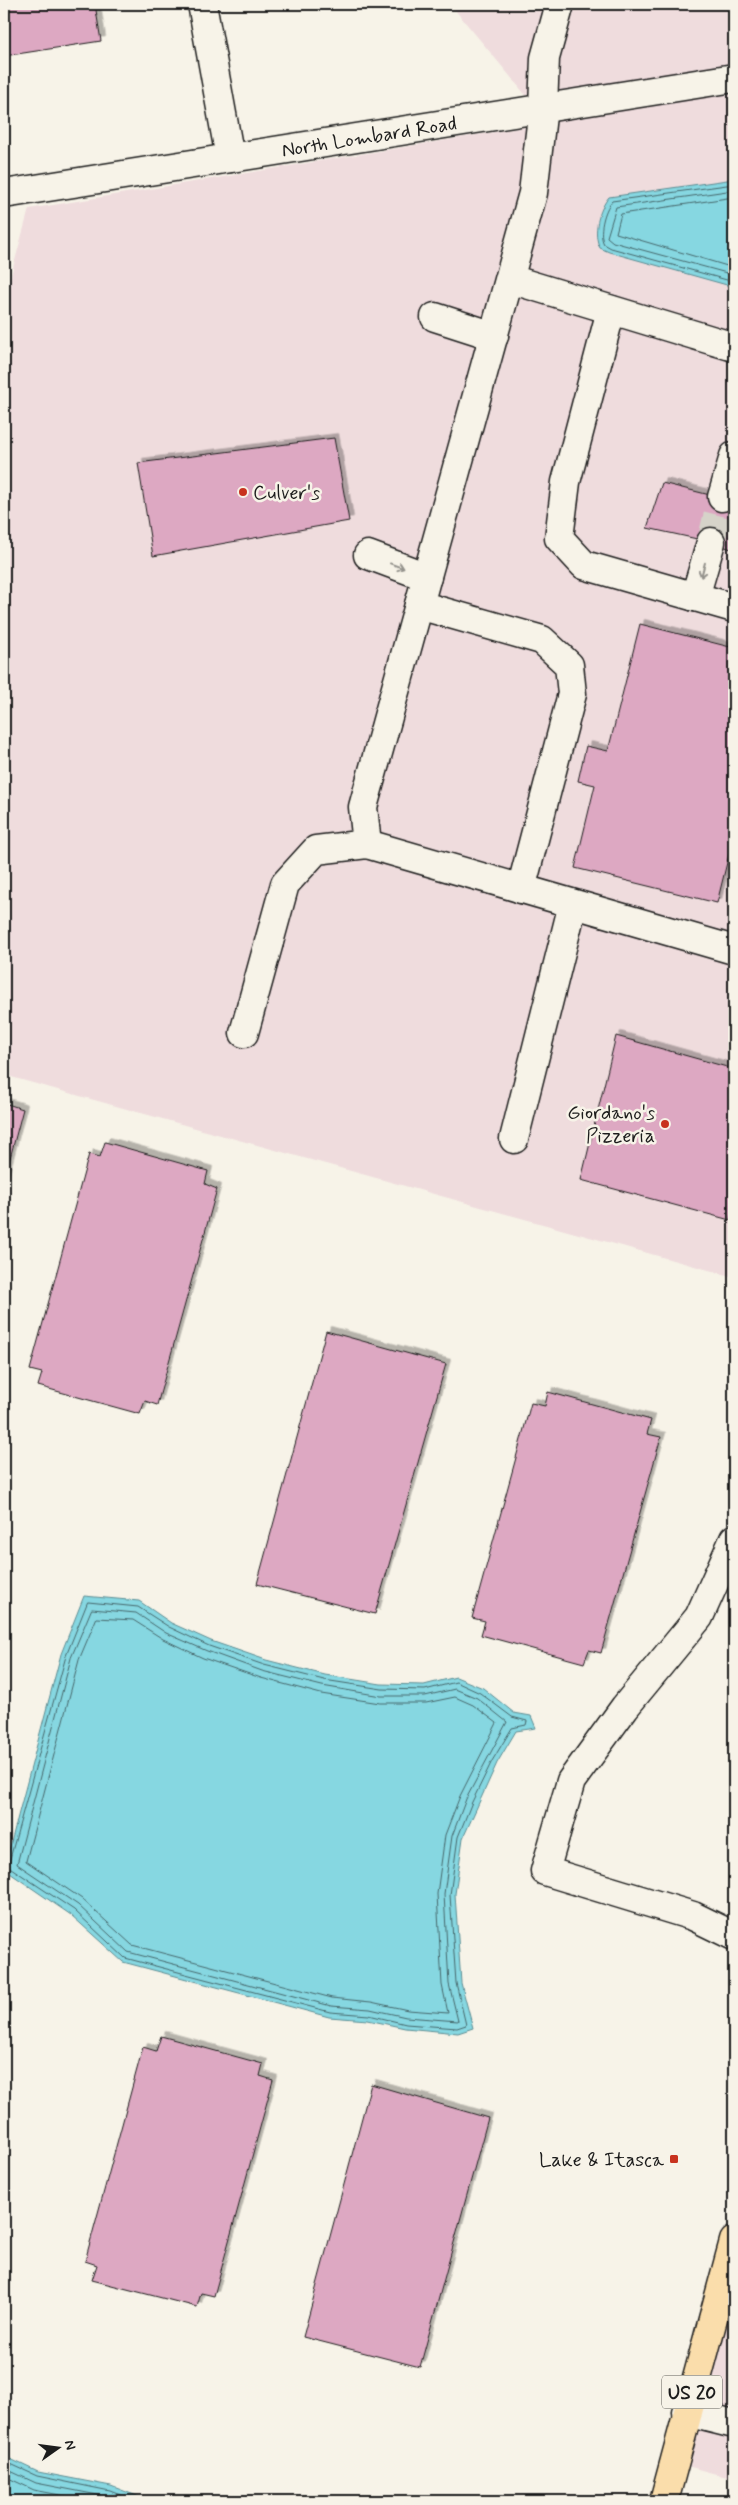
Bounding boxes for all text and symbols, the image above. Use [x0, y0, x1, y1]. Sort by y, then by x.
street label: North Lombard Road [280, 110, 459, 165]
place label: Culver's [253, 480, 320, 507]
marker: Culver's [237, 486, 249, 498]
one-way arrow [698, 561, 707, 577]
one-way arrow [389, 562, 405, 571]
place label: Giordano's Pizzeria [567, 1100, 655, 1150]
marker: Giordano's Pizzeria [659, 1118, 671, 1130]
place label: Lake & Itasca [539, 2147, 665, 2174]
marker: Lake & Itasca [668, 2153, 680, 2165]
road number: US 20 [662, 2376, 722, 2408]
north arrow [32, 2422, 82, 2472]
text: N [60, 2438, 80, 2452]

